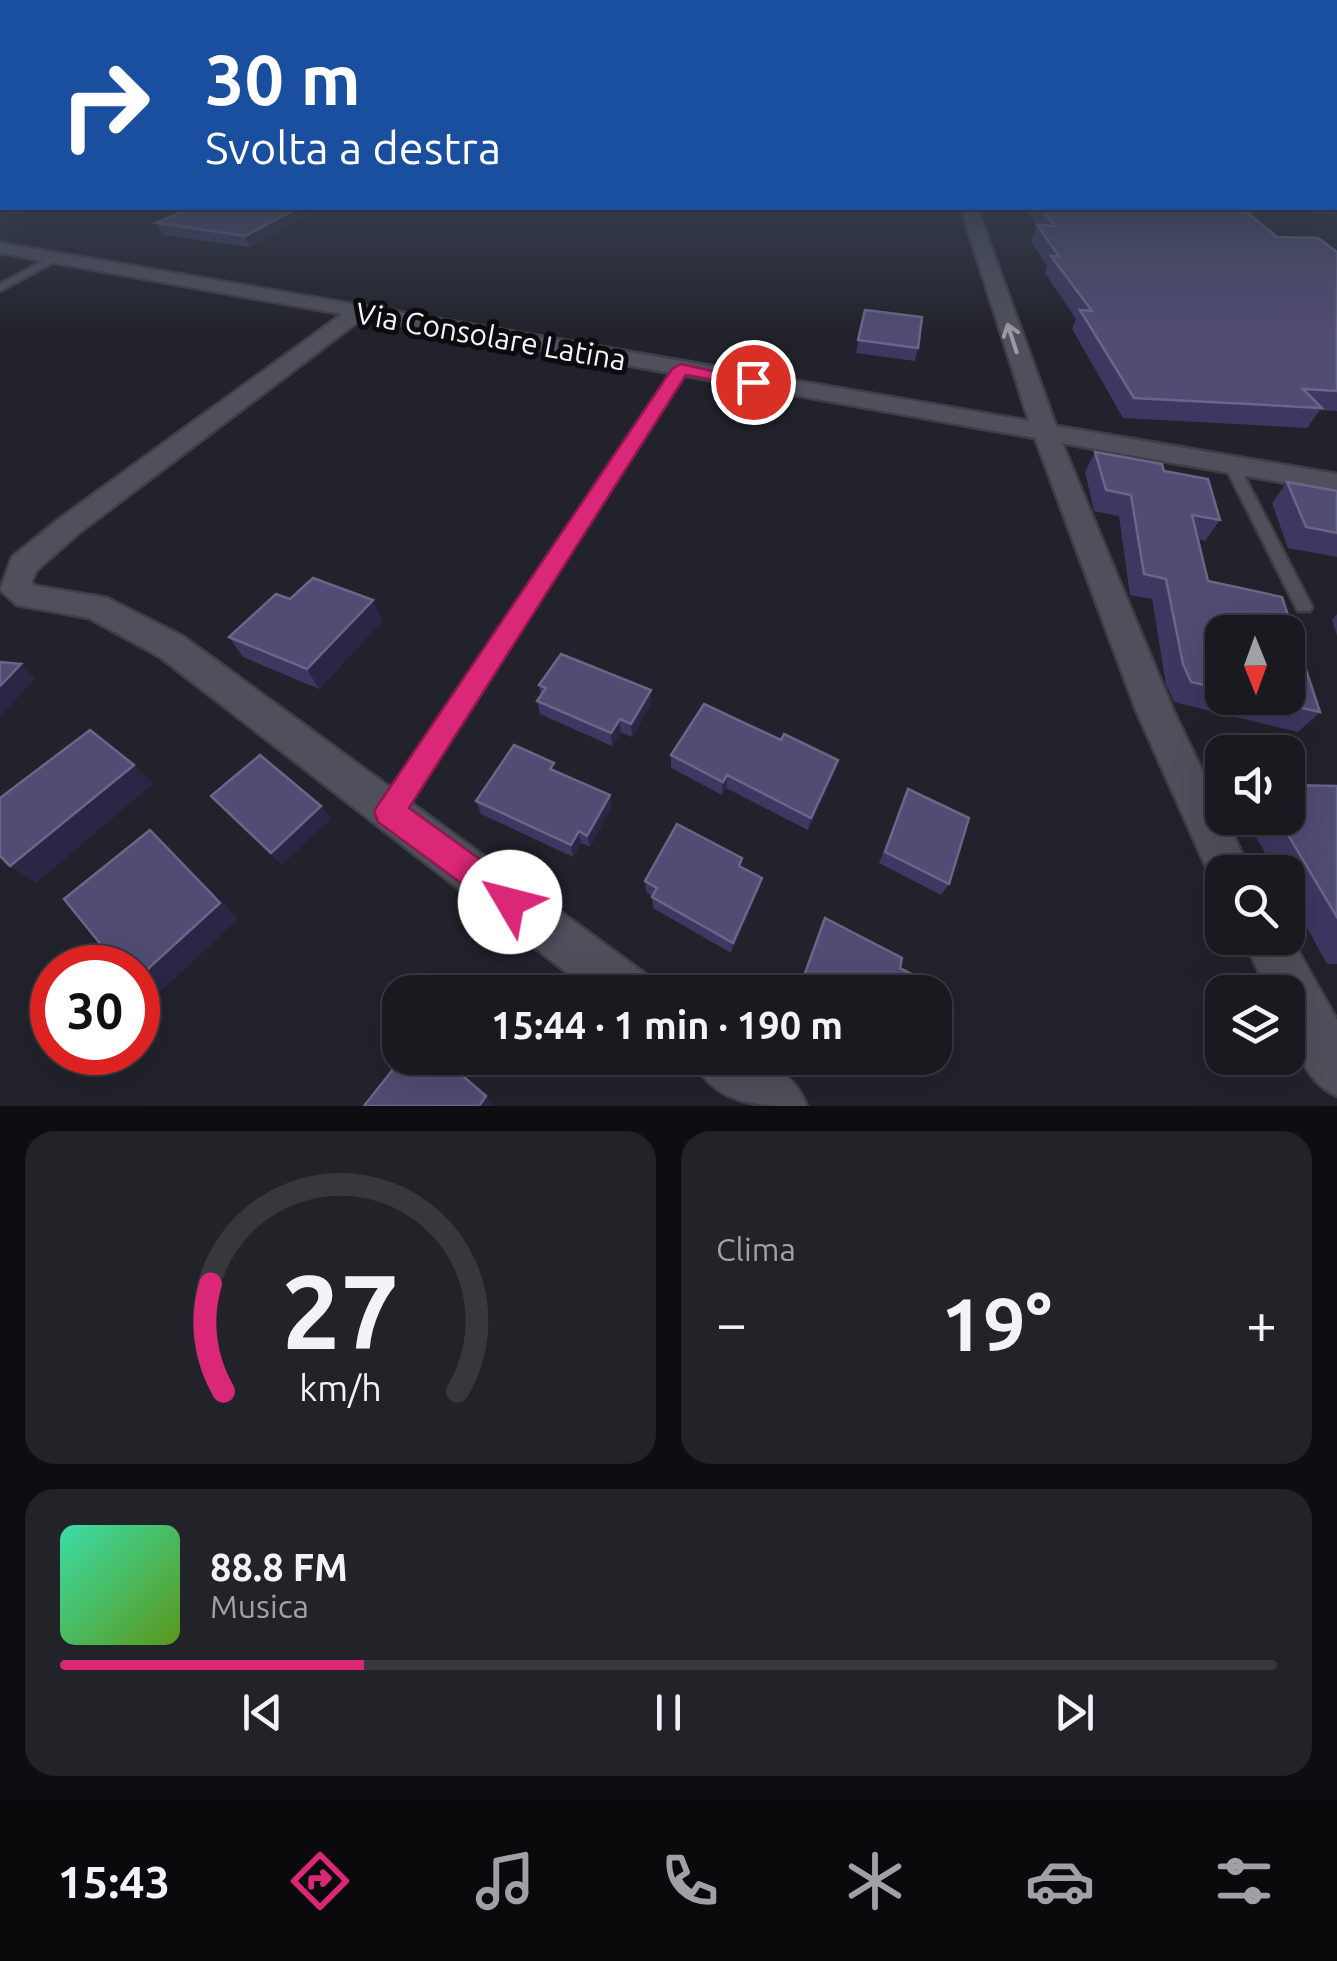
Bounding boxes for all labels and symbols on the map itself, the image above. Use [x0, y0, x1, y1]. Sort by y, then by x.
street label: Via Consolare Latina [353, 295, 629, 377]
one-way arrow [1001, 323, 1019, 354]
pin [711, 340, 796, 425]
north arrow [1205, 615, 1305, 715]
position arrow [458, 850, 562, 954]
speed limit sign: 30 [30, 945, 160, 1075]

